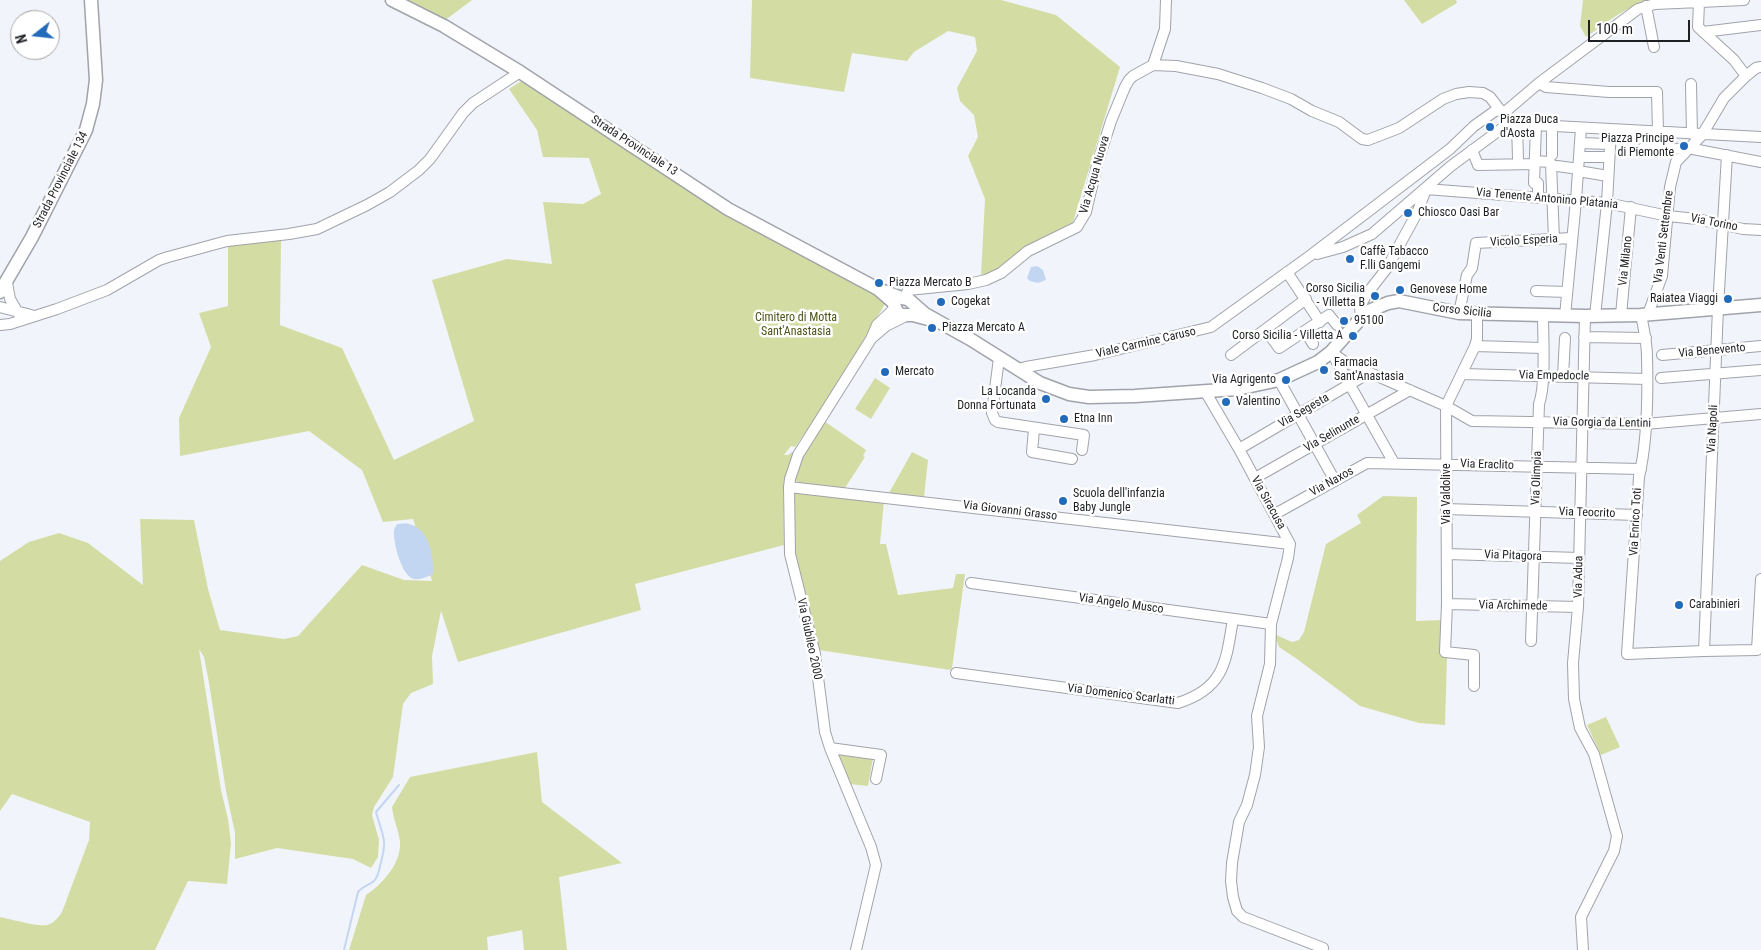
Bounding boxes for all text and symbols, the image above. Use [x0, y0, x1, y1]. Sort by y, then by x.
north arrow [10, 10, 60, 60]
scale bar [1591, 10, 1694, 42]
text: 100 m [1596, 20, 1633, 38]
text: N [13, 33, 30, 45]
street label: Strada Provinciale 13 [588, 113, 680, 179]
place label: Piazza Duca d'Aosta [1500, 113, 1558, 141]
marker: Piazza Duca d'Aosta [1484, 121, 1496, 133]
street label: Strada Provinciale 134 [30, 129, 92, 231]
place label: Piazza Principe di Piemonte [1601, 132, 1674, 160]
street label: Via Acqua Nuova [1077, 134, 1113, 216]
marker: Piazza Principe di Piemonte [1678, 140, 1690, 152]
street label: Via Tenente Antonino Platania [1475, 186, 1619, 212]
street label: Via Venti Settembre [1651, 190, 1677, 284]
place label: Chiosco Oasi Bar [1418, 206, 1499, 220]
marker: Chiosco Oasi Bar [1402, 207, 1414, 219]
street label: Via Torino [1689, 211, 1739, 235]
street label: Vicolo Esperia [1490, 232, 1558, 250]
street label: Via Milano [1616, 235, 1636, 287]
place label: Caffè Tabacco F.lli Gangemi [1360, 245, 1428, 273]
marker: Caffè Tabacco F.lli Gangemi [1344, 253, 1356, 265]
place label: Piazza Mercato B [889, 276, 971, 290]
marker: Piazza Mercato B [873, 277, 885, 289]
place label: Corso Sicilia - Villetta B [1306, 282, 1365, 310]
place label: Genovese Home [1410, 283, 1487, 297]
marker: Genovese Home [1394, 284, 1406, 296]
marker: Corso Sicilia - Villetta B [1369, 290, 1381, 302]
place label: Raiatea Viaggi [1650, 292, 1718, 306]
marker: Raiatea Viaggi [1722, 293, 1734, 305]
place label: Cogekat [951, 295, 990, 309]
marker: Cogekat [935, 296, 947, 308]
street label: Corso Sicilia [1432, 301, 1492, 321]
park label: Cimitero di Motta Sant'Anastasia [755, 311, 837, 339]
place label: 95100 [1354, 314, 1384, 328]
marker: 95100 [1338, 315, 1350, 327]
place label: Piazza Mercato A [942, 321, 1025, 335]
marker: Piazza Mercato A [926, 322, 938, 334]
street label: Viale Carmine Caruso [1095, 325, 1197, 361]
place label: Corso Sicilia - Villetta A [1232, 329, 1343, 343]
marker: Corso Sicilia - Villetta A [1347, 330, 1359, 342]
street label: Via Benevento [1678, 341, 1746, 361]
place label: Farmacia Sant'Anastasia [1334, 356, 1404, 384]
marker: Farmacia Sant'Anastasia [1318, 364, 1330, 376]
place label: Mercato [895, 365, 934, 379]
marker: Mercato [879, 366, 891, 378]
street label: Via Empedocle [1519, 368, 1589, 384]
place label: Via Agrigento [1212, 373, 1276, 387]
marker: Via Agrigento [1280, 374, 1292, 386]
place label: La Locanda Donna Fortunata [957, 385, 1036, 413]
street label: Via Segesta [1276, 391, 1332, 431]
marker: La Locanda Donna Fortunata [1040, 393, 1052, 405]
place label: Valentino [1236, 395, 1281, 409]
marker: Valentino [1220, 396, 1232, 408]
street label: Via Napoli [1705, 404, 1721, 454]
place label: Etna Inn [1074, 412, 1112, 426]
street label: Via Selinunte [1302, 412, 1362, 456]
marker: Etna Inn [1058, 413, 1070, 425]
street label: Via Gorgia da Lentini [1553, 415, 1651, 431]
street label: Via Olimpia [1529, 451, 1545, 505]
street label: Via Eraclito [1460, 457, 1514, 473]
street label: Via Valdolive [1440, 463, 1454, 525]
street label: Via Naxos [1308, 464, 1356, 500]
street label: Via Siracusa [1247, 474, 1289, 532]
place label: Scuola dell'infanzia Baby Jungle [1073, 487, 1165, 515]
street label: Via Enrico Toti [1627, 487, 1645, 557]
marker: Scuola dell'infanzia Baby Jungle [1057, 495, 1069, 507]
street label: Via Giovanni Grasso [962, 498, 1058, 524]
street label: Via Teocrito [1558, 505, 1616, 521]
street label: Via Pitagora [1484, 548, 1542, 564]
street label: Via Adua [1571, 556, 1587, 598]
street label: Via Angelo Musco [1078, 591, 1164, 617]
street label: Via Giubileo 2000 [793, 597, 825, 681]
street label: Via Archimede [1478, 598, 1548, 614]
place label: Carabinieri [1689, 598, 1740, 612]
marker: Carabinieri [1673, 599, 1685, 611]
street label: Via Domenico Scarlatti [1067, 681, 1175, 709]

